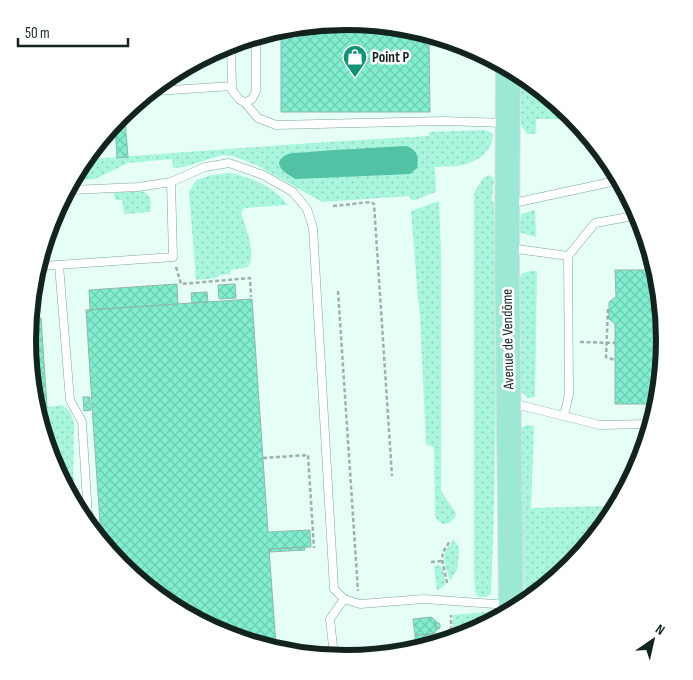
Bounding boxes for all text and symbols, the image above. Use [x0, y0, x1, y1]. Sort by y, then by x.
scale bar [18, 15, 128, 47]
text: 50 m [25, 24, 50, 43]
shop icon: Point P [342, 44, 368, 78]
place label: Point P [372, 48, 409, 67]
street label: Avenue de Vendôme [498, 289, 518, 390]
north arrow [628, 615, 678, 665]
text: N [652, 620, 668, 639]

